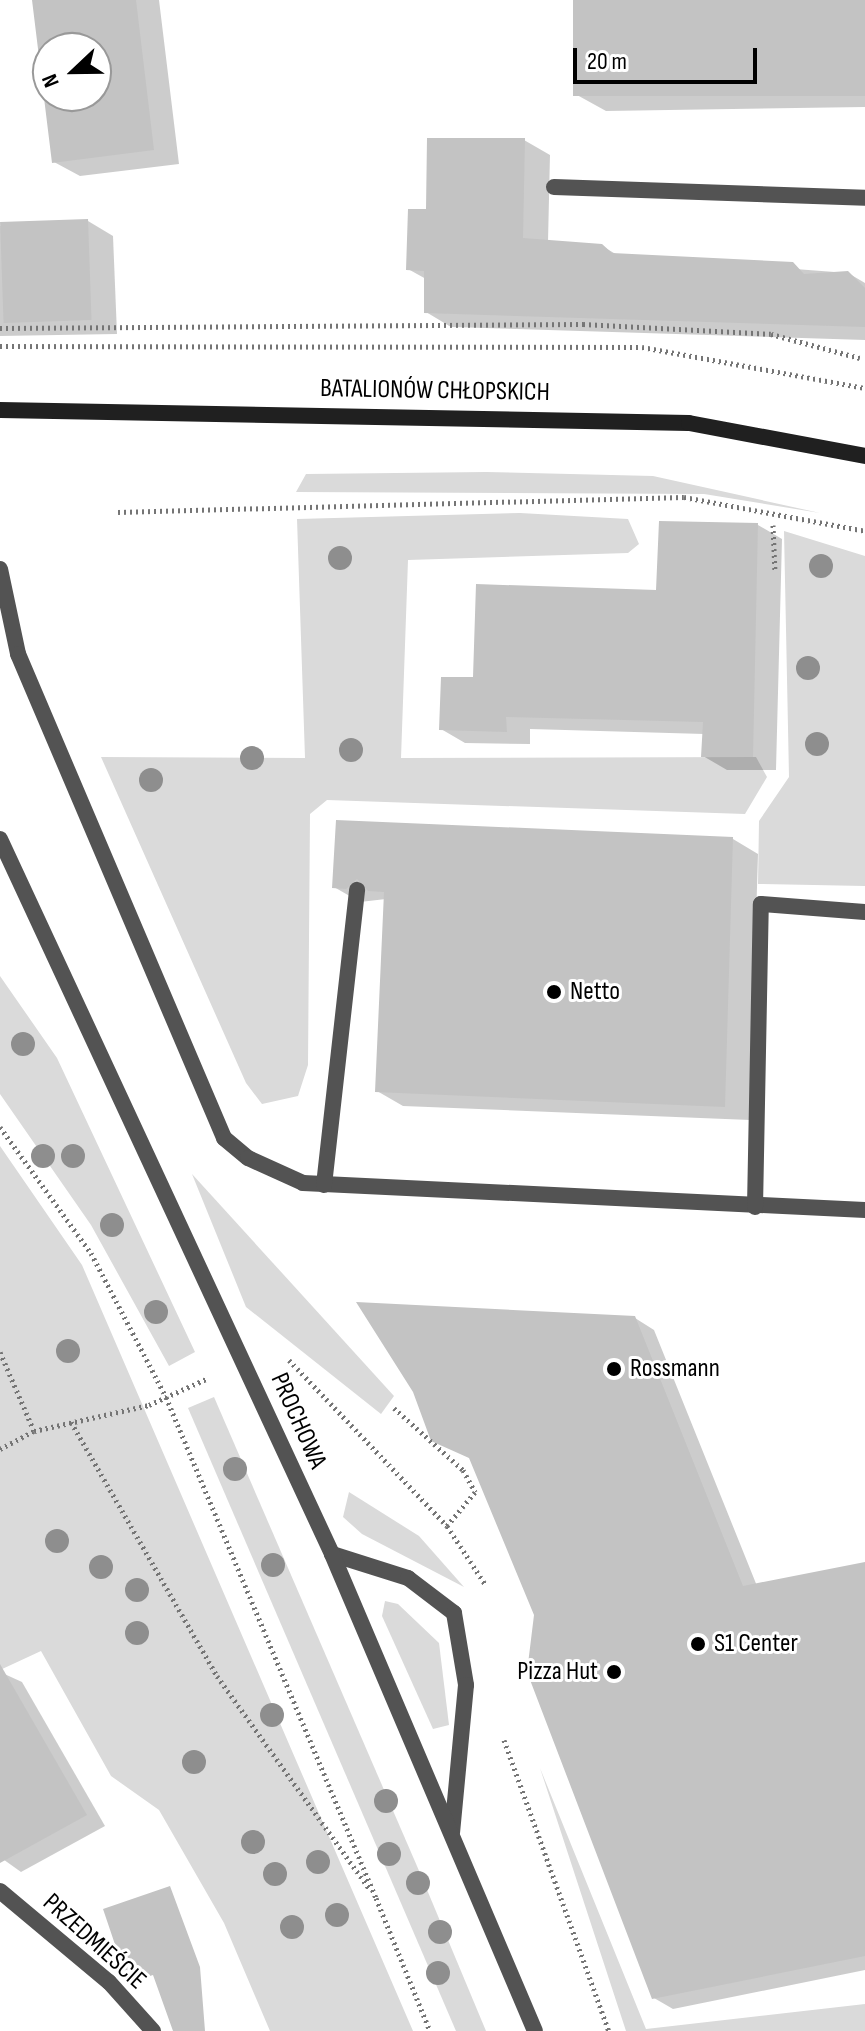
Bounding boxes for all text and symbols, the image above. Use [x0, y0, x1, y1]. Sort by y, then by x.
north arrow [32, 32, 112, 112]
scale bar [577, 32, 761, 82]
text: 20 m [587, 47, 627, 76]
text: N [36, 70, 66, 91]
street label: BATALIONÓW CHŁOPSKICH [320, 373, 550, 409]
place label: Netto [570, 976, 620, 1008]
marker: Netto [545, 983, 563, 1001]
place label: Rossmann [630, 1353, 720, 1385]
marker: Rossmann [605, 1360, 623, 1378]
street label: PROCHOWA [263, 1368, 333, 1474]
place label: S1 Center [714, 1628, 798, 1660]
marker: S1 Center [689, 1635, 707, 1653]
place label: Pizza Hut [517, 1656, 598, 1688]
marker: Pizza Hut [605, 1663, 623, 1681]
street label: PRZEDMIEŚCIE [36, 1888, 152, 1996]

